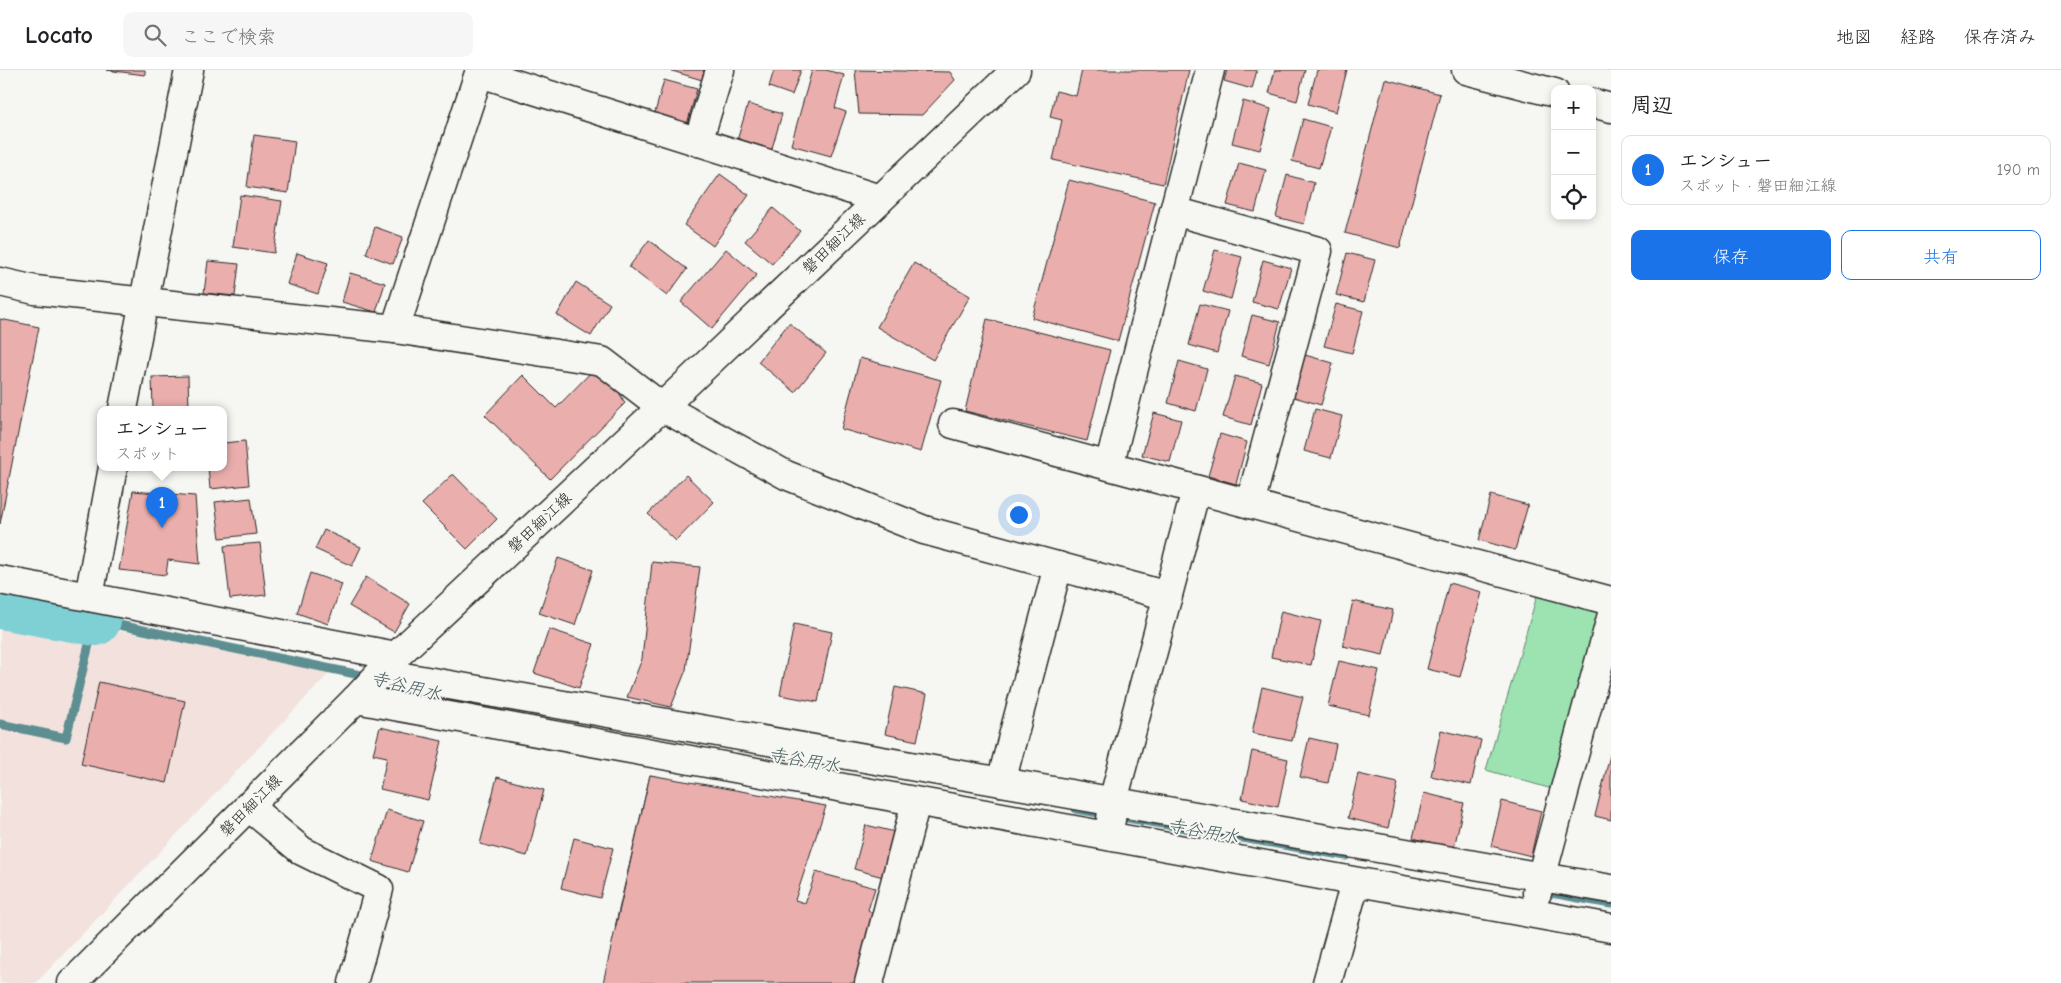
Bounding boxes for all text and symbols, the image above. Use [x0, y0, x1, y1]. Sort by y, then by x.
search box [123, 12, 473, 57]
text: Locato [25, 21, 93, 49]
icon: search [141, 21, 169, 49]
text: ここで検索 [181, 26, 276, 48]
text: 地図 [1836, 27, 1872, 48]
text: 経路 [1900, 27, 1936, 48]
text: 保存済み [1964, 27, 2036, 48]
map controls [1551, 85, 1596, 220]
button: + [1551, 85, 1596, 130]
text: 周辺 [1631, 93, 1673, 117]
button: − [1551, 130, 1596, 175]
text: エンシュー [1679, 150, 1772, 172]
text: 1 [1645, 161, 1651, 179]
text: 190 m [1997, 161, 2040, 179]
button: locate [1551, 175, 1596, 220]
text: スポット · 磐田細江線 [1679, 177, 1837, 195]
street label: 磐田細江線 [799, 209, 869, 278]
button: 保存 [1631, 230, 1831, 280]
button: 共有 [1841, 230, 2041, 280]
popup [97, 406, 227, 471]
text: エンシュー [115, 418, 209, 440]
text: スポット [115, 445, 179, 463]
pin: 1 [146, 487, 178, 528]
street label: 磐田細江線 [504, 489, 575, 557]
your location [1006, 502, 1032, 528]
water label: 寺谷用水 [368, 668, 443, 705]
water label: 寺谷用水 [767, 744, 841, 777]
street label: 磐田細江線 [216, 771, 285, 840]
water label: 寺谷用水 [1166, 815, 1240, 848]

